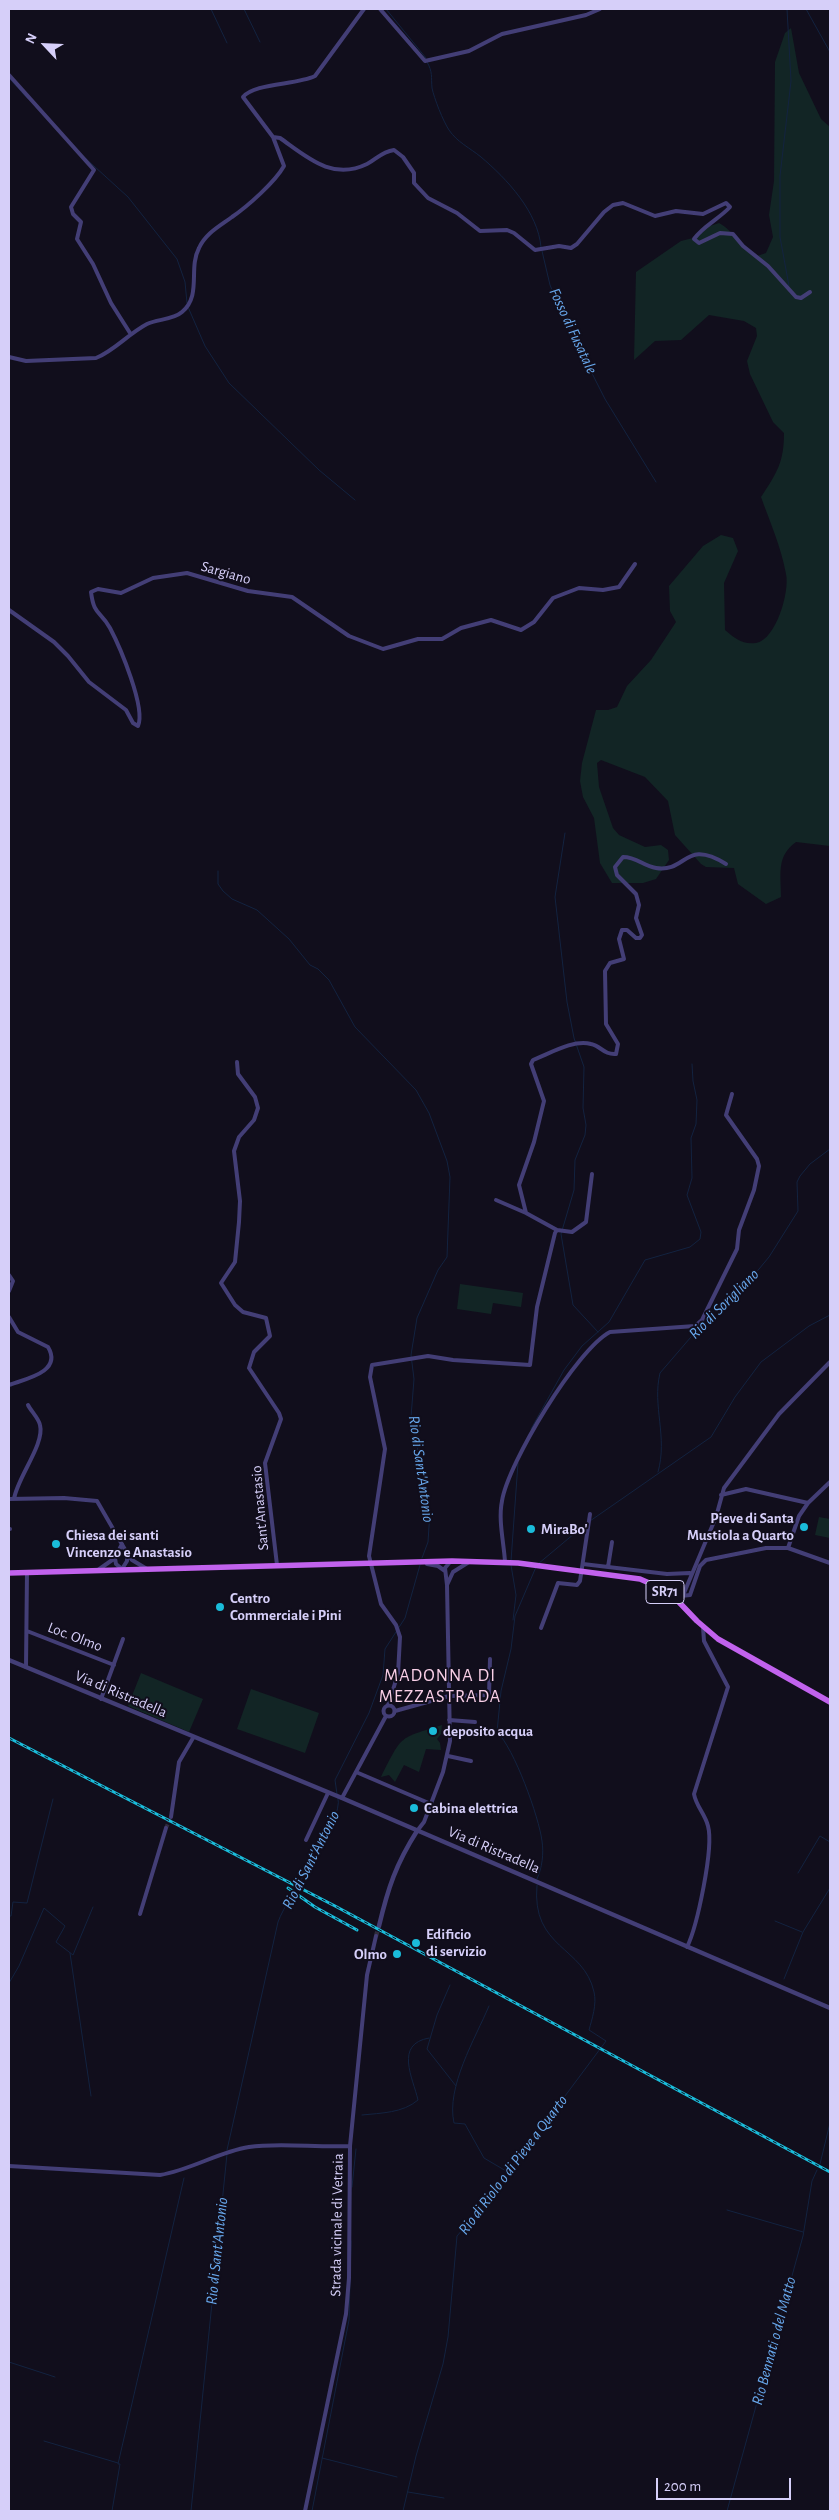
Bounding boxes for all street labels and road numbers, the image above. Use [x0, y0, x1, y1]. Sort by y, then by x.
street label: Sargiano [199, 557, 253, 589]
street label: Sant'Anastasio [247, 1465, 273, 1551]
road number: SR71 [646, 1580, 684, 1604]
street label: Loc. Olmo [45, 1618, 105, 1656]
street label: Via di Ristradella [72, 1667, 170, 1721]
street label: Via di Ristradella [445, 1823, 543, 1877]
street label: Strada vicinale di Vetraia [327, 2153, 347, 2297]

